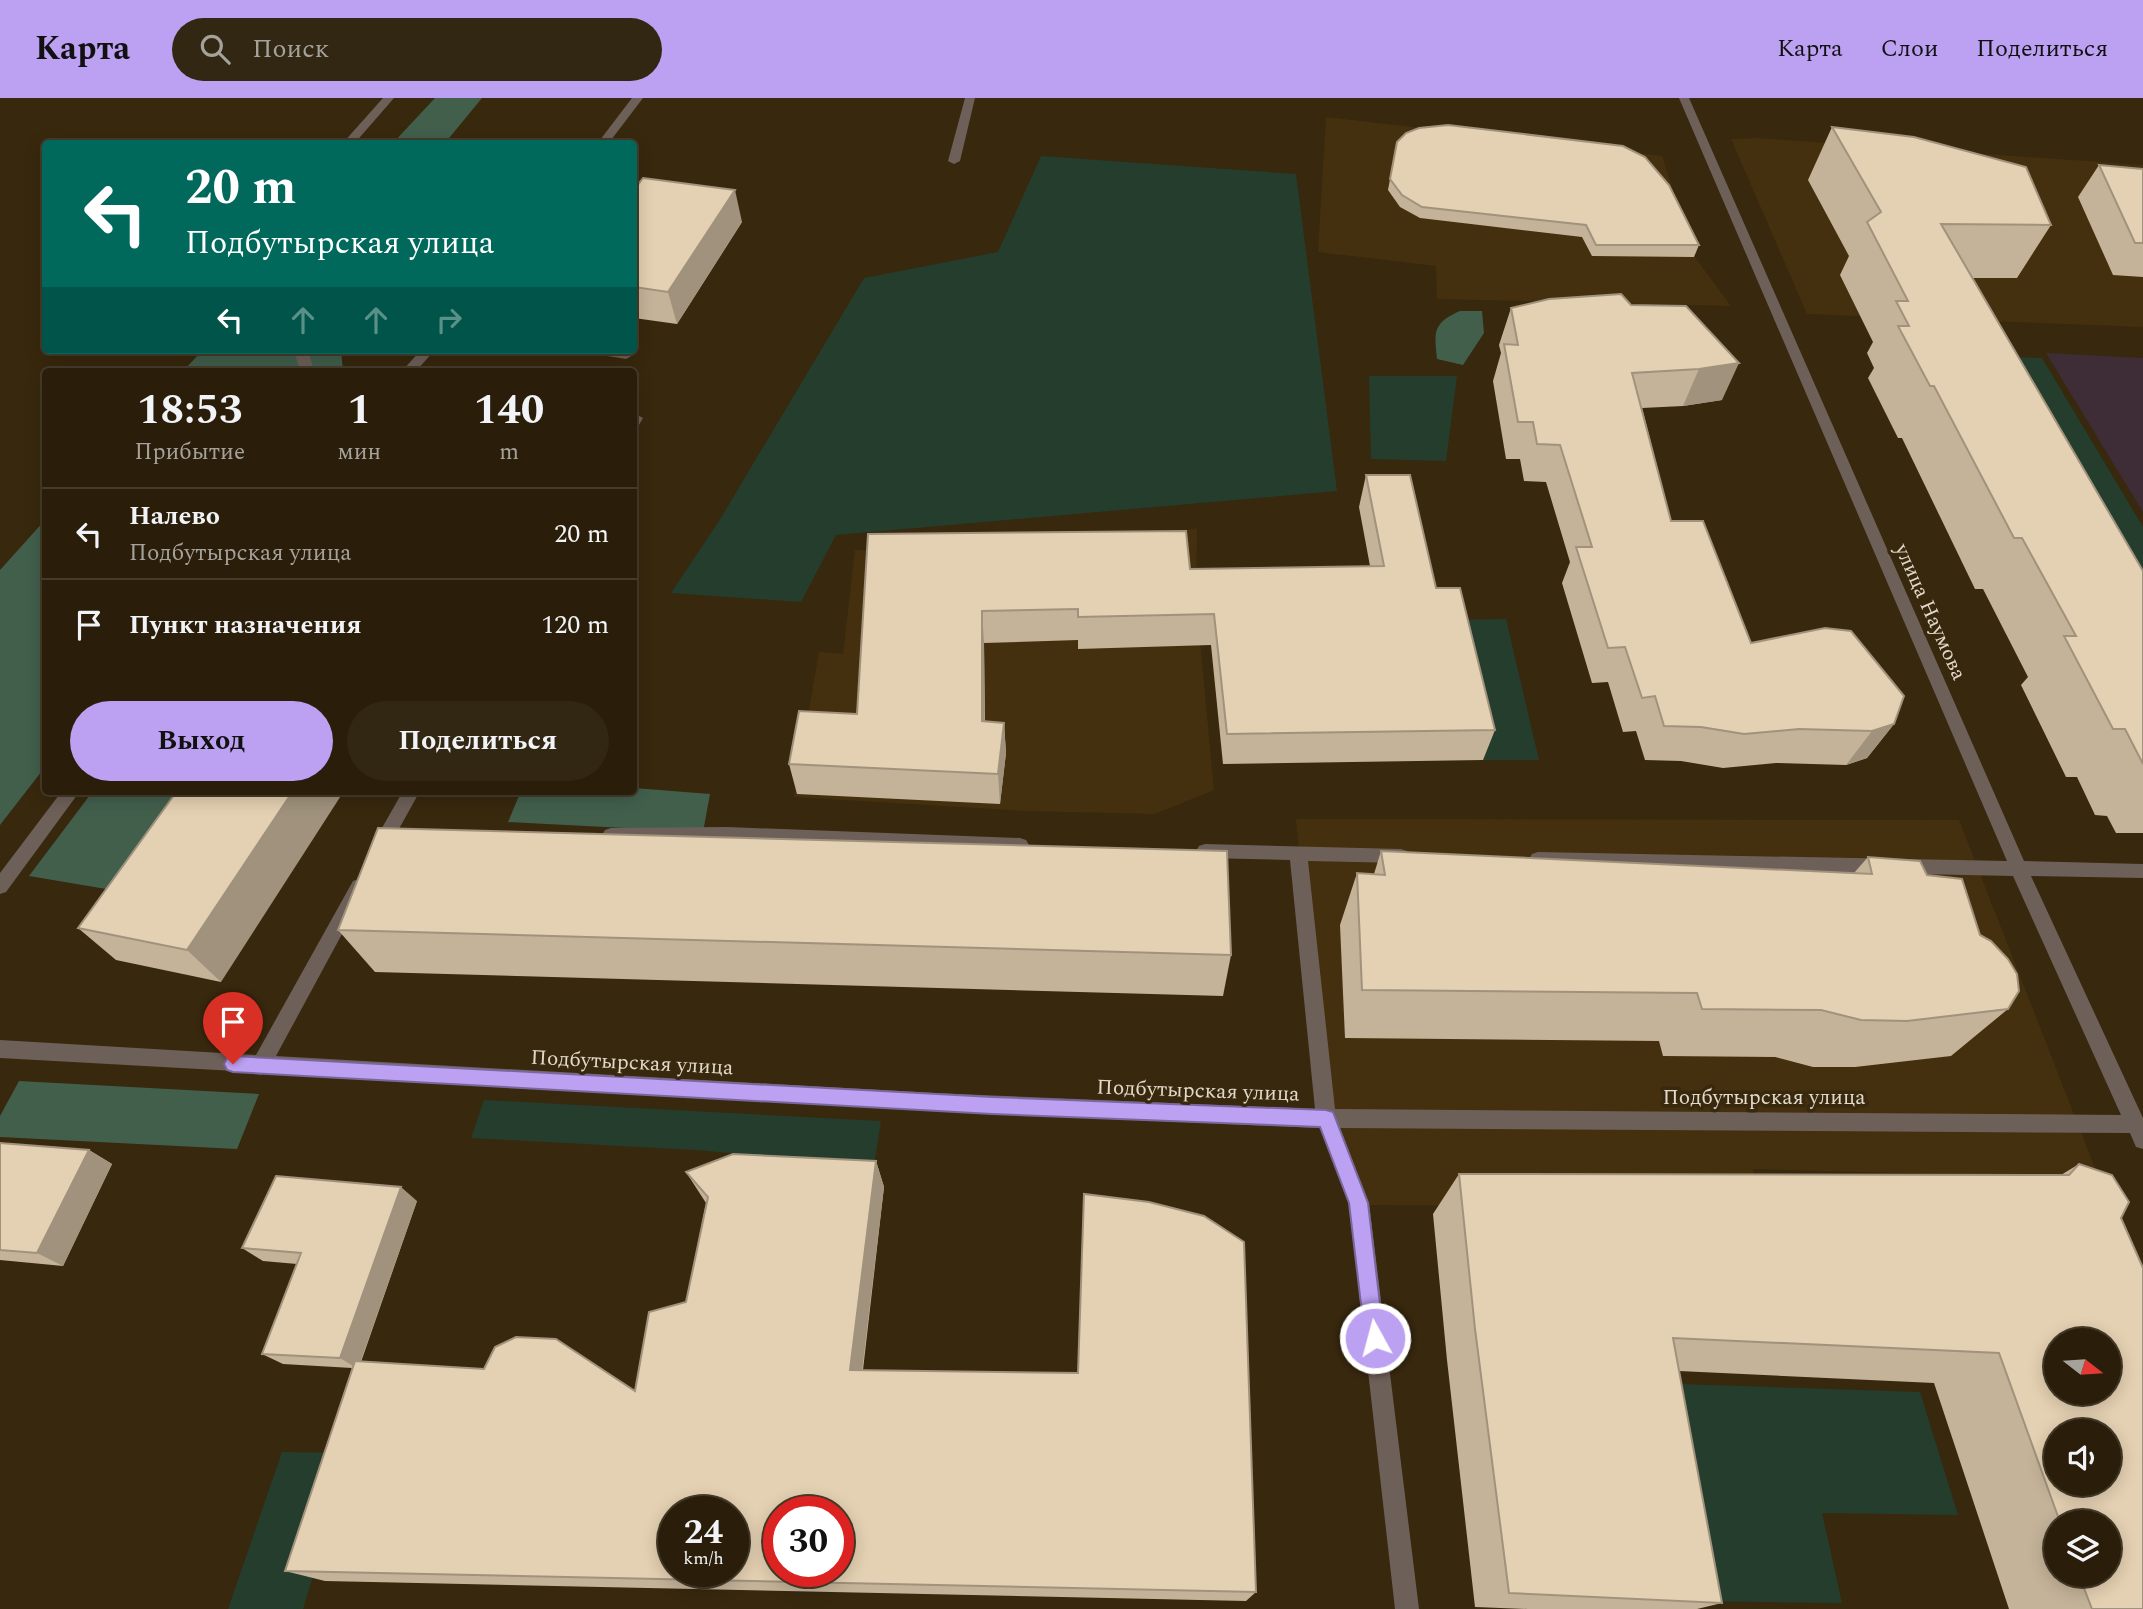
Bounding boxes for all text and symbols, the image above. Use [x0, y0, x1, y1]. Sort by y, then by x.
search box [172, 18, 662, 81]
text: Карта [35, 24, 130, 74]
text: Поиск [252, 29, 329, 69]
icon: search [196, 30, 234, 68]
text: Карта [1777, 31, 1843, 67]
text: Слои [1881, 31, 1938, 67]
text: Поделиться [1976, 31, 2108, 67]
text: 20 m [185, 151, 296, 226]
icon: left [70, 168, 161, 259]
text: Подбутырская улица [185, 219, 494, 268]
icon: left [211, 301, 249, 339]
icon: ahead [284, 301, 322, 339]
icon: ahead [357, 301, 395, 339]
icon: right [430, 301, 468, 339]
text: 18:53 [137, 379, 243, 442]
text: 1 [348, 379, 371, 442]
text: 140 [474, 379, 544, 442]
text: Прибытие [135, 435, 245, 470]
text: мин [338, 435, 381, 470]
text: m [499, 435, 519, 470]
text: Налево [129, 496, 220, 536]
text: 20 m [554, 514, 609, 554]
icon: left [70, 515, 108, 553]
text: Подбутырская улица [129, 536, 351, 571]
street label: улица Наумова [1885, 538, 1975, 686]
text: Пункт назначения [129, 605, 362, 645]
text: 120 m [541, 605, 609, 645]
icon: arrive [70, 606, 108, 644]
button: Выход [70, 701, 333, 781]
button: Поделиться [347, 701, 609, 781]
pin [203, 992, 263, 1064]
icon: arrive [214, 1003, 252, 1041]
street label: Подбутырская улица [530, 1042, 735, 1084]
street label: Подбутырская улица [1096, 1071, 1301, 1111]
street label: Подбутырская улица [1662, 1082, 1866, 1114]
position arrow [1338, 1301, 1412, 1375]
north arrow [2044, 1328, 2121, 1405]
map controls [2044, 1328, 2121, 1587]
button: sound [2044, 1419, 2121, 1496]
speed limit sign: 30 [763, 1496, 854, 1587]
text: 24 [684, 1506, 723, 1559]
button: layers [2044, 1510, 2121, 1587]
text: km/h [683, 1545, 724, 1572]

